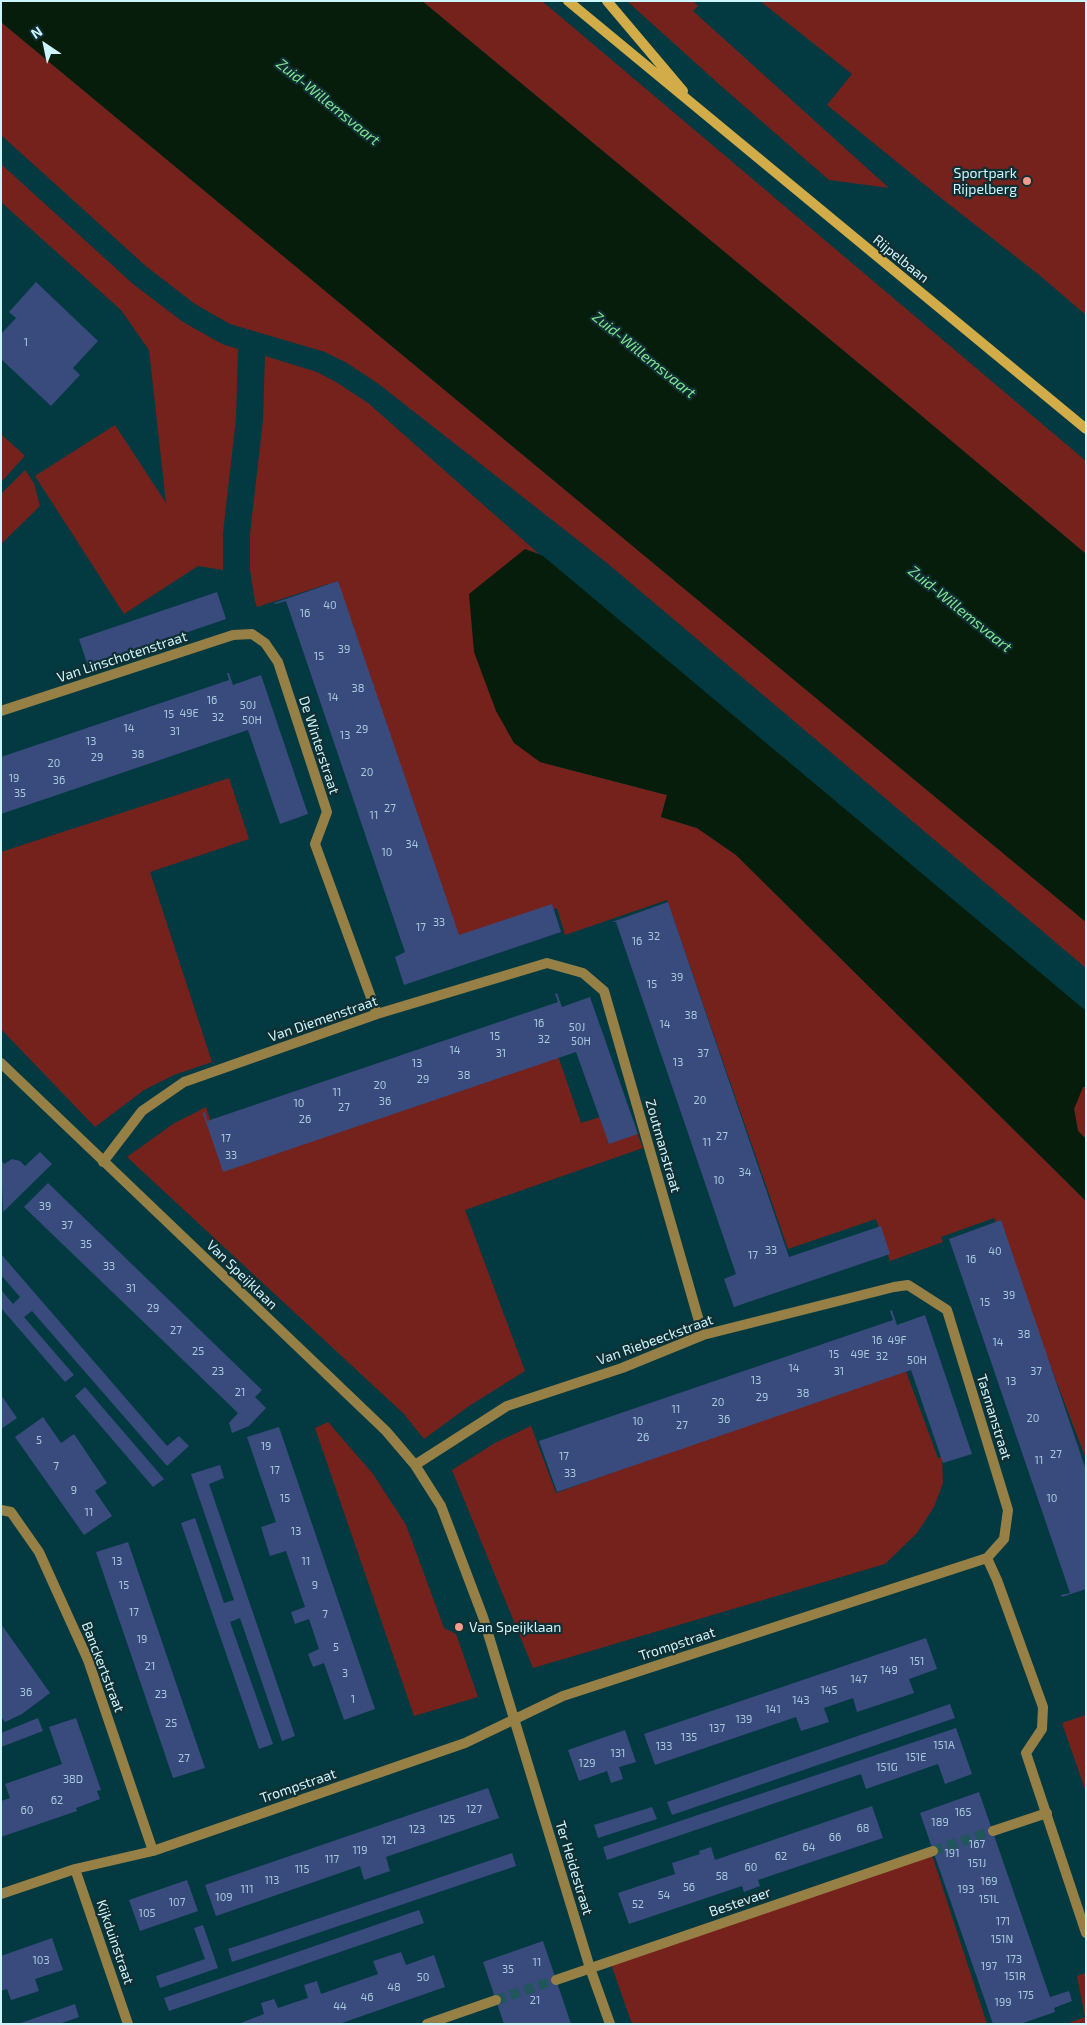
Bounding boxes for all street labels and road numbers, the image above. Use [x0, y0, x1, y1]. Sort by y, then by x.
street label: Rijpelbaan [870, 231, 932, 287]
street label: Van Linschotenstraat [55, 628, 189, 686]
street label: De Winterstraat [295, 694, 343, 796]
street label: Van Diemenstraat [266, 992, 380, 1046]
street label: Zoutmanstraat [642, 1098, 684, 1194]
street label: Van Speijklaan [203, 1237, 281, 1313]
street label: Van Riebeeckstraat [595, 1311, 715, 1369]
street label: Tasmanstraat [973, 1372, 1015, 1462]
street label: Banckertstraat [78, 1619, 128, 1715]
street label: Trompstraat [637, 1624, 717, 1664]
street label: Trompstraat [258, 1765, 338, 1807]
street label: Ter Heidestraat [552, 1819, 596, 1917]
street label: Bestevaer [707, 1884, 773, 1920]
street label: Kijkduinstraat [93, 1897, 137, 1987]

